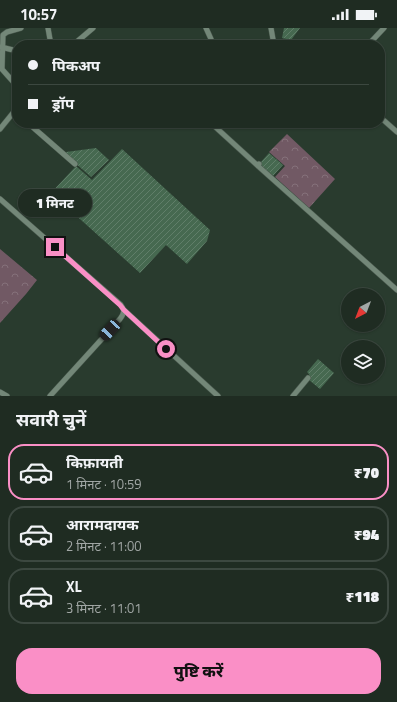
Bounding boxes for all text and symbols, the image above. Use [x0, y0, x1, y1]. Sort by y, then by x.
text: 10:57 [20, 3, 57, 26]
text: पिकअप [52, 54, 100, 77]
text: ड्रॉप [52, 92, 74, 115]
callout: 1 मिनट [18, 189, 92, 217]
text: 1 मिनट [36, 193, 74, 213]
route end [46, 238, 64, 256]
north arrow [341, 288, 385, 332]
map controls [341, 288, 385, 384]
car [97, 317, 123, 343]
route start [157, 340, 175, 358]
button: layers [341, 340, 385, 384]
text: सवारी चुनें [16, 406, 86, 433]
text: किफ़ायती [66, 451, 123, 474]
icon: car [18, 454, 54, 490]
text: ₹70 [354, 461, 379, 484]
text: 1 मिनट · 10:59 [66, 474, 142, 494]
text: आरामदायक [66, 513, 139, 536]
icon: car [18, 516, 54, 552]
text: ₹94 [354, 523, 379, 546]
text: 2 मिनट · 11:00 [66, 536, 142, 556]
text: XL [66, 575, 82, 598]
icon: car [18, 578, 54, 614]
text: ₹118 [346, 585, 379, 608]
text: 3 मिनट · 11:01 [66, 598, 142, 618]
button: पुष्टि करें [16, 648, 381, 694]

